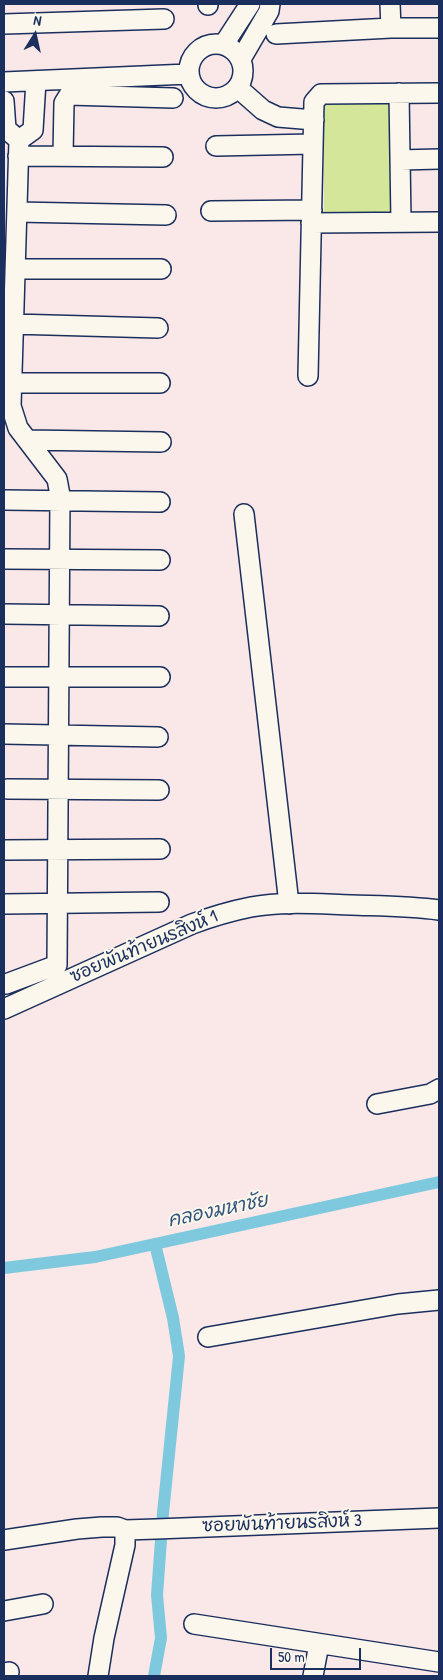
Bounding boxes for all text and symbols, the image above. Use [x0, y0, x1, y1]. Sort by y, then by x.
north arrow [10, 10, 60, 60]
text: N [32, 10, 43, 30]
street label: ซอยพันท้ายนรสิงห์ 1 [67, 906, 221, 988]
water label: คลองมหาชัย [166, 1189, 270, 1233]
street label: ซอยพันท้ายนรสิงห์ 3 [202, 1510, 362, 1538]
scale bar [273, 1638, 364, 1670]
text: 50 m [278, 1646, 305, 1667]

